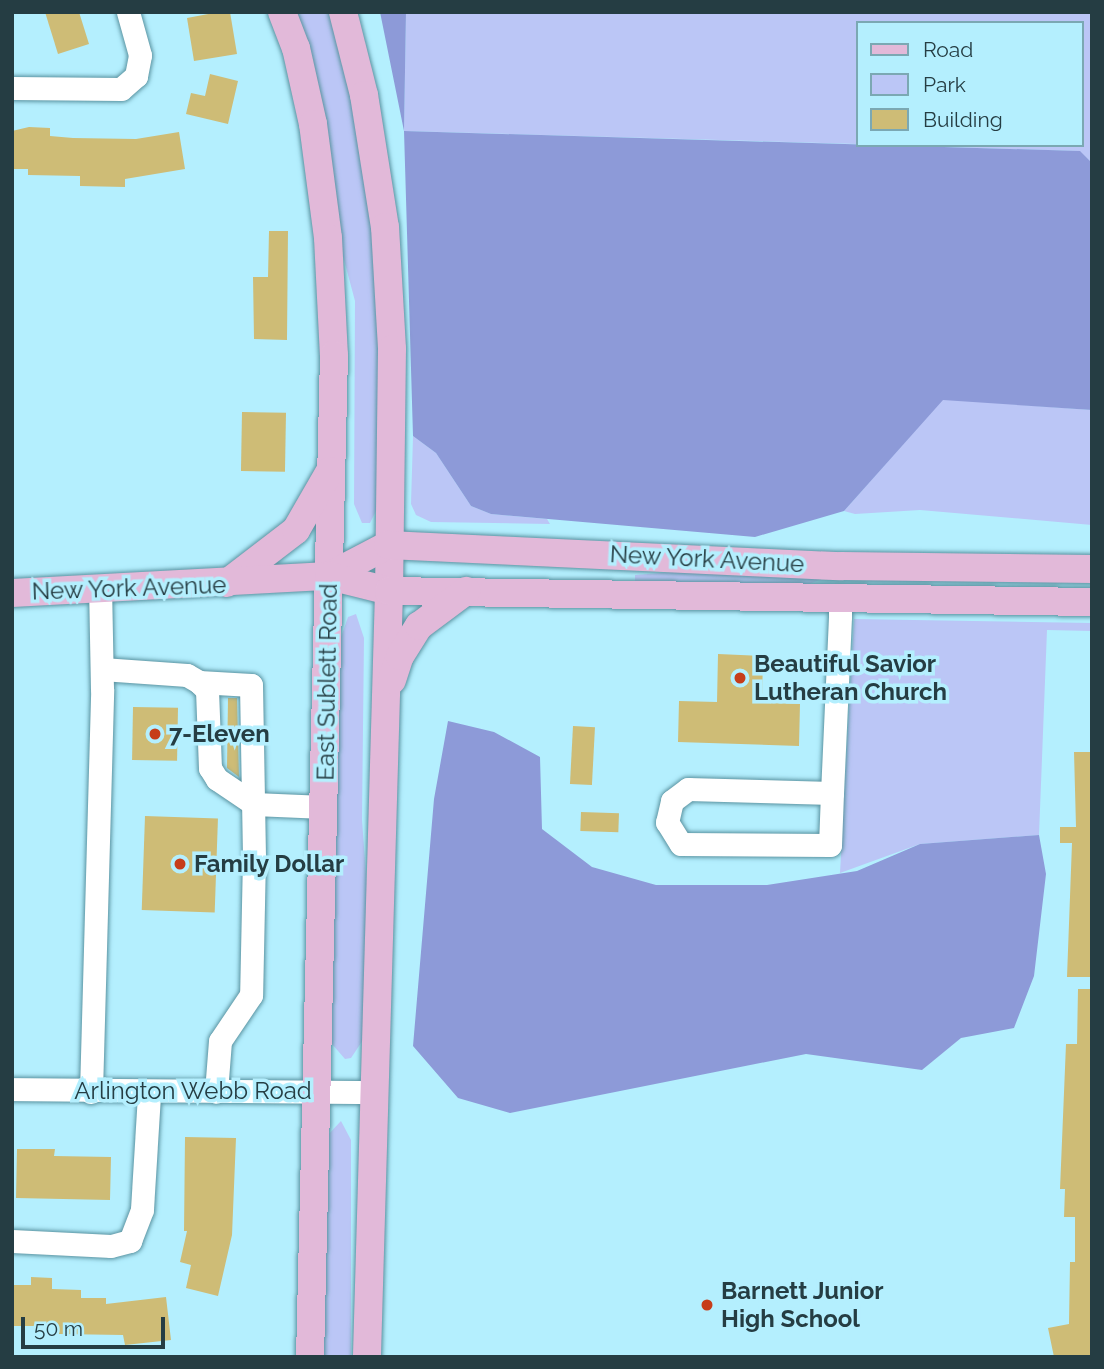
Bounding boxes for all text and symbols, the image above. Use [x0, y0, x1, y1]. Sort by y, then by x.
legend [856, 21, 1083, 147]
text: Road [923, 37, 973, 62]
text: Park [923, 72, 966, 97]
text: Building [923, 107, 1003, 132]
street label: New York Avenue [608, 539, 806, 579]
street label: New York Avenue [30, 570, 228, 606]
street label: East Sublett Road [311, 583, 343, 781]
place label: Beautiful Savior Lutheran Church [754, 650, 947, 706]
marker: Beautiful Savior Lutheran Church [732, 670, 748, 686]
place label: 7-Eleven [169, 720, 270, 748]
marker: 7-Eleven [147, 726, 163, 742]
place label: Family Dollar [194, 850, 345, 878]
marker: Family Dollar [172, 856, 188, 872]
street label: Arlington Webb Road [74, 1077, 312, 1105]
place label: Barnett Junior High School [721, 1277, 884, 1333]
marker: Barnett Junior High School [699, 1297, 715, 1313]
scale bar [24, 1302, 168, 1346]
text: 50 m [34, 1316, 83, 1341]

